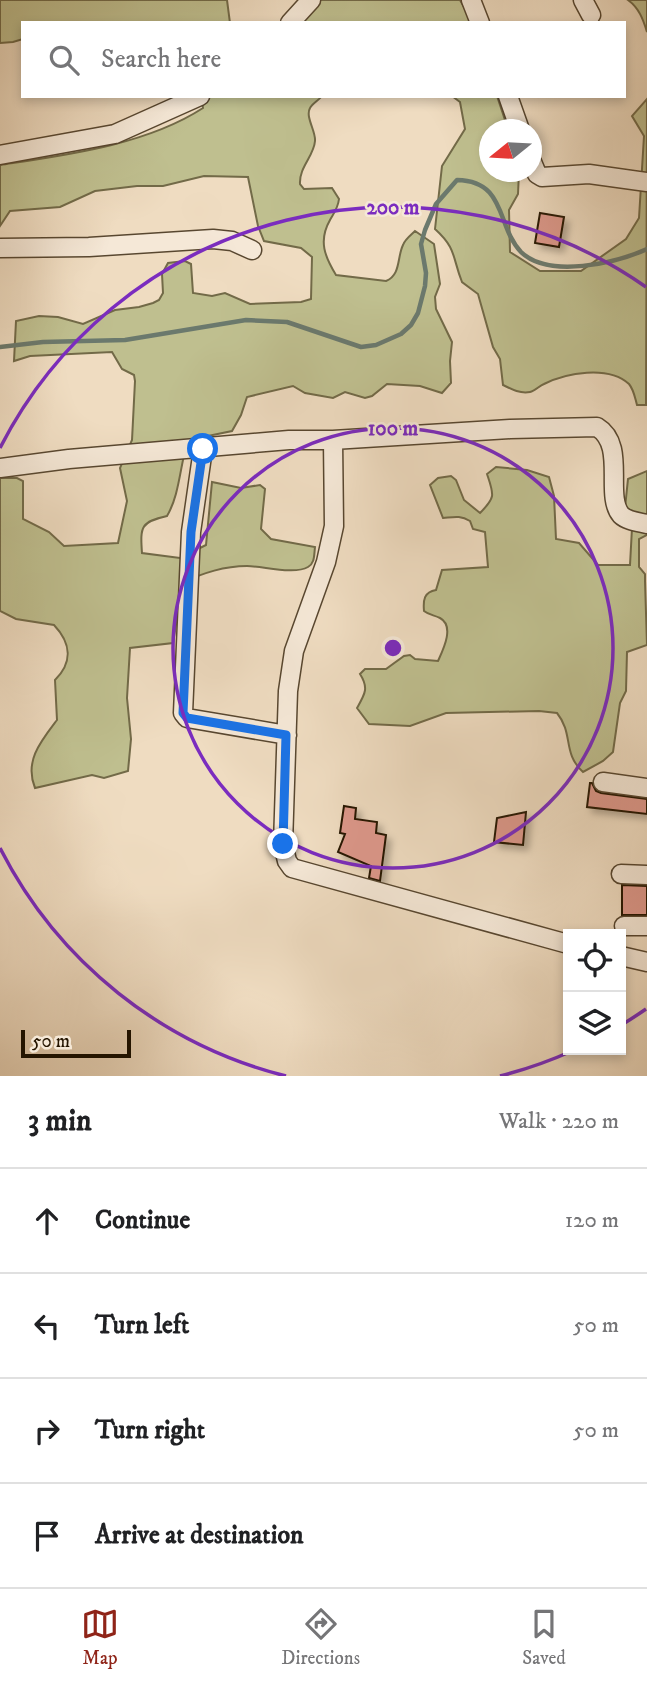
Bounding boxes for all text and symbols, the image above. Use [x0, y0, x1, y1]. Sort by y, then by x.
search box [21, 21, 626, 98]
icon: search [45, 41, 83, 79]
text: Search here [101, 43, 221, 76]
north arrow [479, 119, 542, 182]
text: 200 m [366, 195, 420, 221]
text: 100 m [368, 416, 418, 442]
route start [187, 433, 218, 464]
centre of rings [381, 636, 405, 660]
route end [267, 828, 298, 859]
map controls [563, 929, 626, 1055]
button: locate [563, 929, 626, 992]
button: layers [563, 992, 626, 1055]
scale bar [21, 1027, 131, 1059]
text: 50 m [32, 1030, 70, 1053]
text: 3 min [28, 1103, 92, 1140]
text: Walk · 220 m [499, 1107, 619, 1136]
icon: ahead [28, 1202, 66, 1240]
text: Continue [95, 1204, 190, 1237]
text: 120 m [565, 1206, 619, 1235]
icon: left [28, 1307, 66, 1345]
text: Turn left [95, 1309, 189, 1342]
text: 50 m [573, 1311, 619, 1340]
icon: right [28, 1412, 66, 1450]
text: Turn right [95, 1414, 205, 1447]
text: 50 m [573, 1416, 619, 1445]
icon: arrive [28, 1517, 66, 1555]
text: Arrive at destination [95, 1519, 304, 1552]
tab: Map [81, 1605, 119, 1670]
tab: Directions [281, 1605, 360, 1670]
tab: Saved [522, 1605, 566, 1670]

